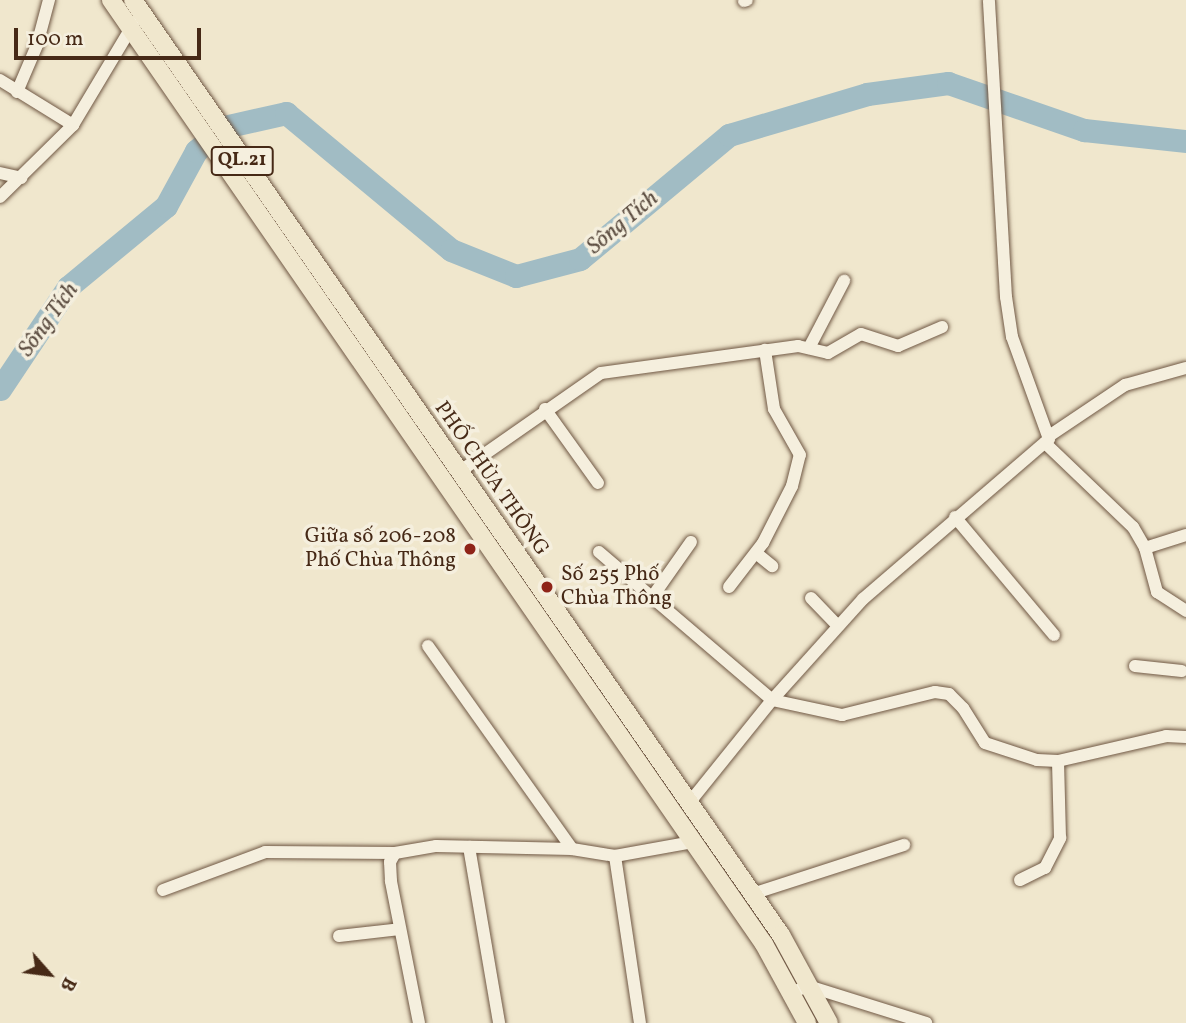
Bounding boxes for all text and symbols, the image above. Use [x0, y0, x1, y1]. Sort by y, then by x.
scale bar [18, 14, 205, 58]
text: 100 m [27, 25, 84, 54]
road number: QL.21 [210, 146, 274, 176]
water label: Sông Tích [582, 185, 664, 261]
water label: Sông Tích [13, 278, 85, 362]
street label: PHỐ CHÙA THÔNG [428, 397, 554, 561]
place label: Giữa số 206-208 Phố Chùa Thông [304, 524, 456, 574]
marker: Giữa số 206-208 Phố Chùa Thông [462, 541, 478, 557]
place label: Số 255 Phố Chùa Thông [561, 562, 673, 612]
marker: Số 255 Phố Chùa Thông [539, 579, 555, 595]
north arrow [14, 939, 84, 1009]
text: B [53, 972, 82, 996]

